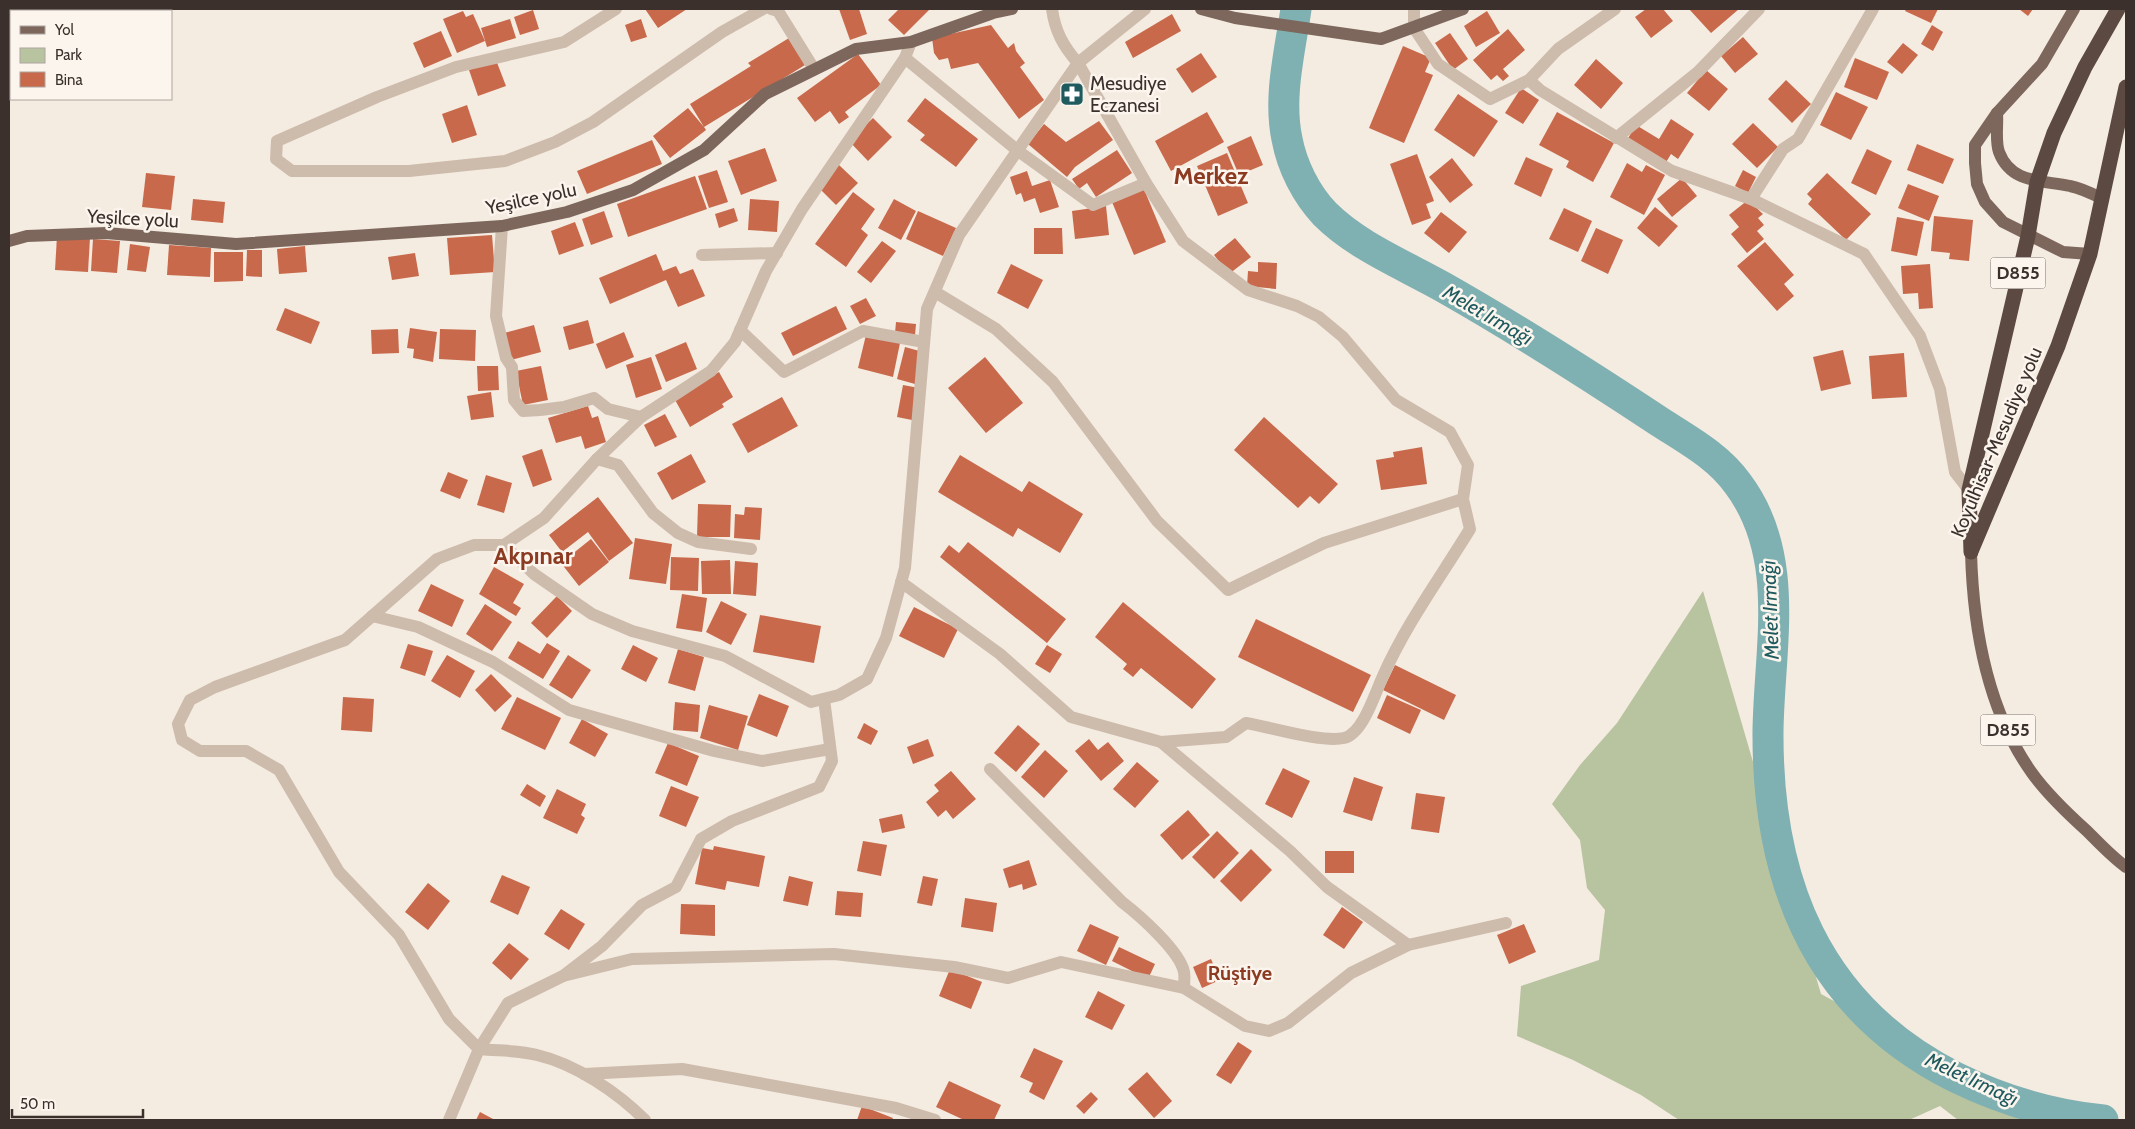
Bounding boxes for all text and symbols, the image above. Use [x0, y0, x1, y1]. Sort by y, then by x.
legend [10, 10, 172, 100]
text: Yol [54, 21, 74, 39]
text: Park [55, 46, 82, 64]
text: Bina [55, 71, 83, 89]
place label: Mesudiye Eczanesi [1090, 72, 1167, 117]
pharmacy icon: Mesudiye Eczanesi [1059, 81, 1085, 107]
district label: Merkez [1174, 161, 1248, 190]
street label: Yeşilce yolu [483, 178, 578, 220]
street label: Yeşilce yolu [85, 205, 179, 232]
road number: D855 [1990, 258, 2046, 288]
water label: Melet Irmağı [1438, 279, 1537, 350]
street label: Koyulhisar-Mesudiye yolu [1946, 344, 2047, 541]
district label: Akpınar [493, 541, 573, 570]
water label: Melet Irmağı [1756, 560, 1784, 661]
road number: D855 [1980, 714, 2036, 746]
district label: Rüştiye [1208, 961, 1272, 985]
water label: Melet Irmağı [1921, 1047, 2022, 1111]
scale bar [12, 1086, 144, 1118]
text: 50 m [20, 1095, 55, 1113]

